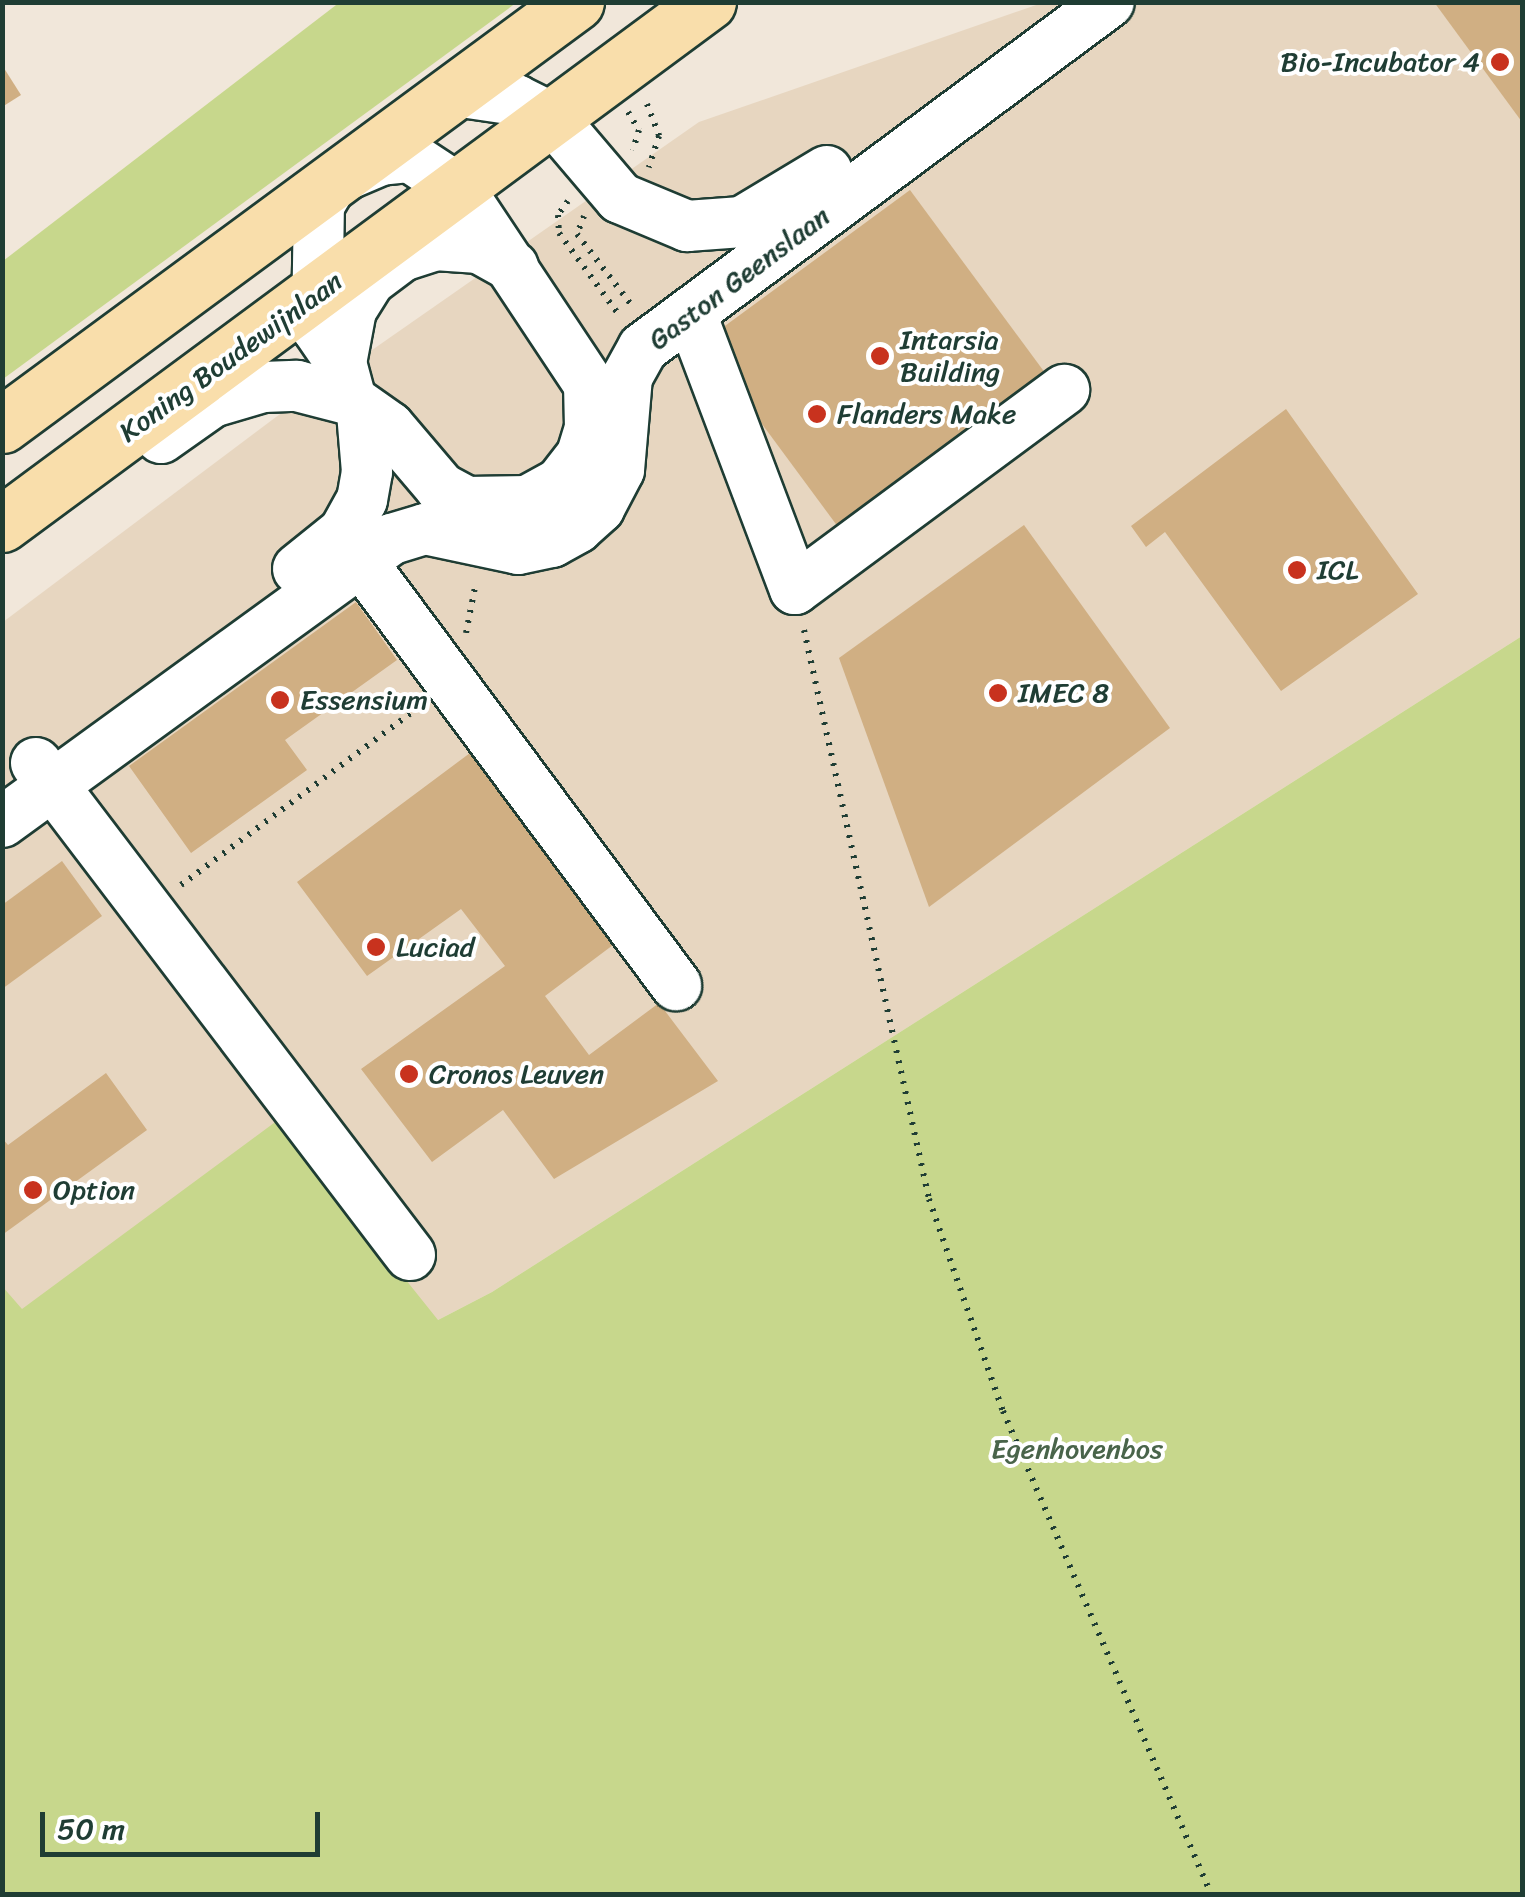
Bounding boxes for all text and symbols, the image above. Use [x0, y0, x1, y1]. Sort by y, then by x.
place label: Bio-Incubator 4 [1281, 45, 1480, 79]
marker: Bio-Incubator 4 [1489, 51, 1511, 73]
street label: Gaston Geenslaan [642, 199, 836, 357]
street label: Koning Boudewijnlaan [113, 265, 349, 449]
place label: Intarsia Building [900, 323, 1000, 389]
marker: Intarsia Building [869, 345, 891, 367]
place label: Flanders Make [837, 397, 1016, 431]
marker: Flanders Make [806, 403, 828, 425]
place label: ICL [1317, 553, 1358, 587]
marker: ICL [1286, 559, 1308, 581]
place label: IMEC 8 [1018, 676, 1109, 710]
marker: IMEC 8 [987, 682, 1009, 704]
place label: Essensium [300, 683, 428, 717]
marker: Essensium [269, 689, 291, 711]
place label: Luciad [396, 930, 474, 964]
marker: Luciad [365, 936, 387, 958]
place label: Cronos Leuven [429, 1057, 604, 1091]
marker: Cronos Leuven [398, 1063, 420, 1085]
place label: Option [53, 1173, 135, 1207]
marker: Option [22, 1179, 44, 1201]
park label: Egenhovenbos [991, 1432, 1163, 1466]
scale bar [45, 1792, 325, 1854]
text: 50 m [57, 1802, 125, 1856]

